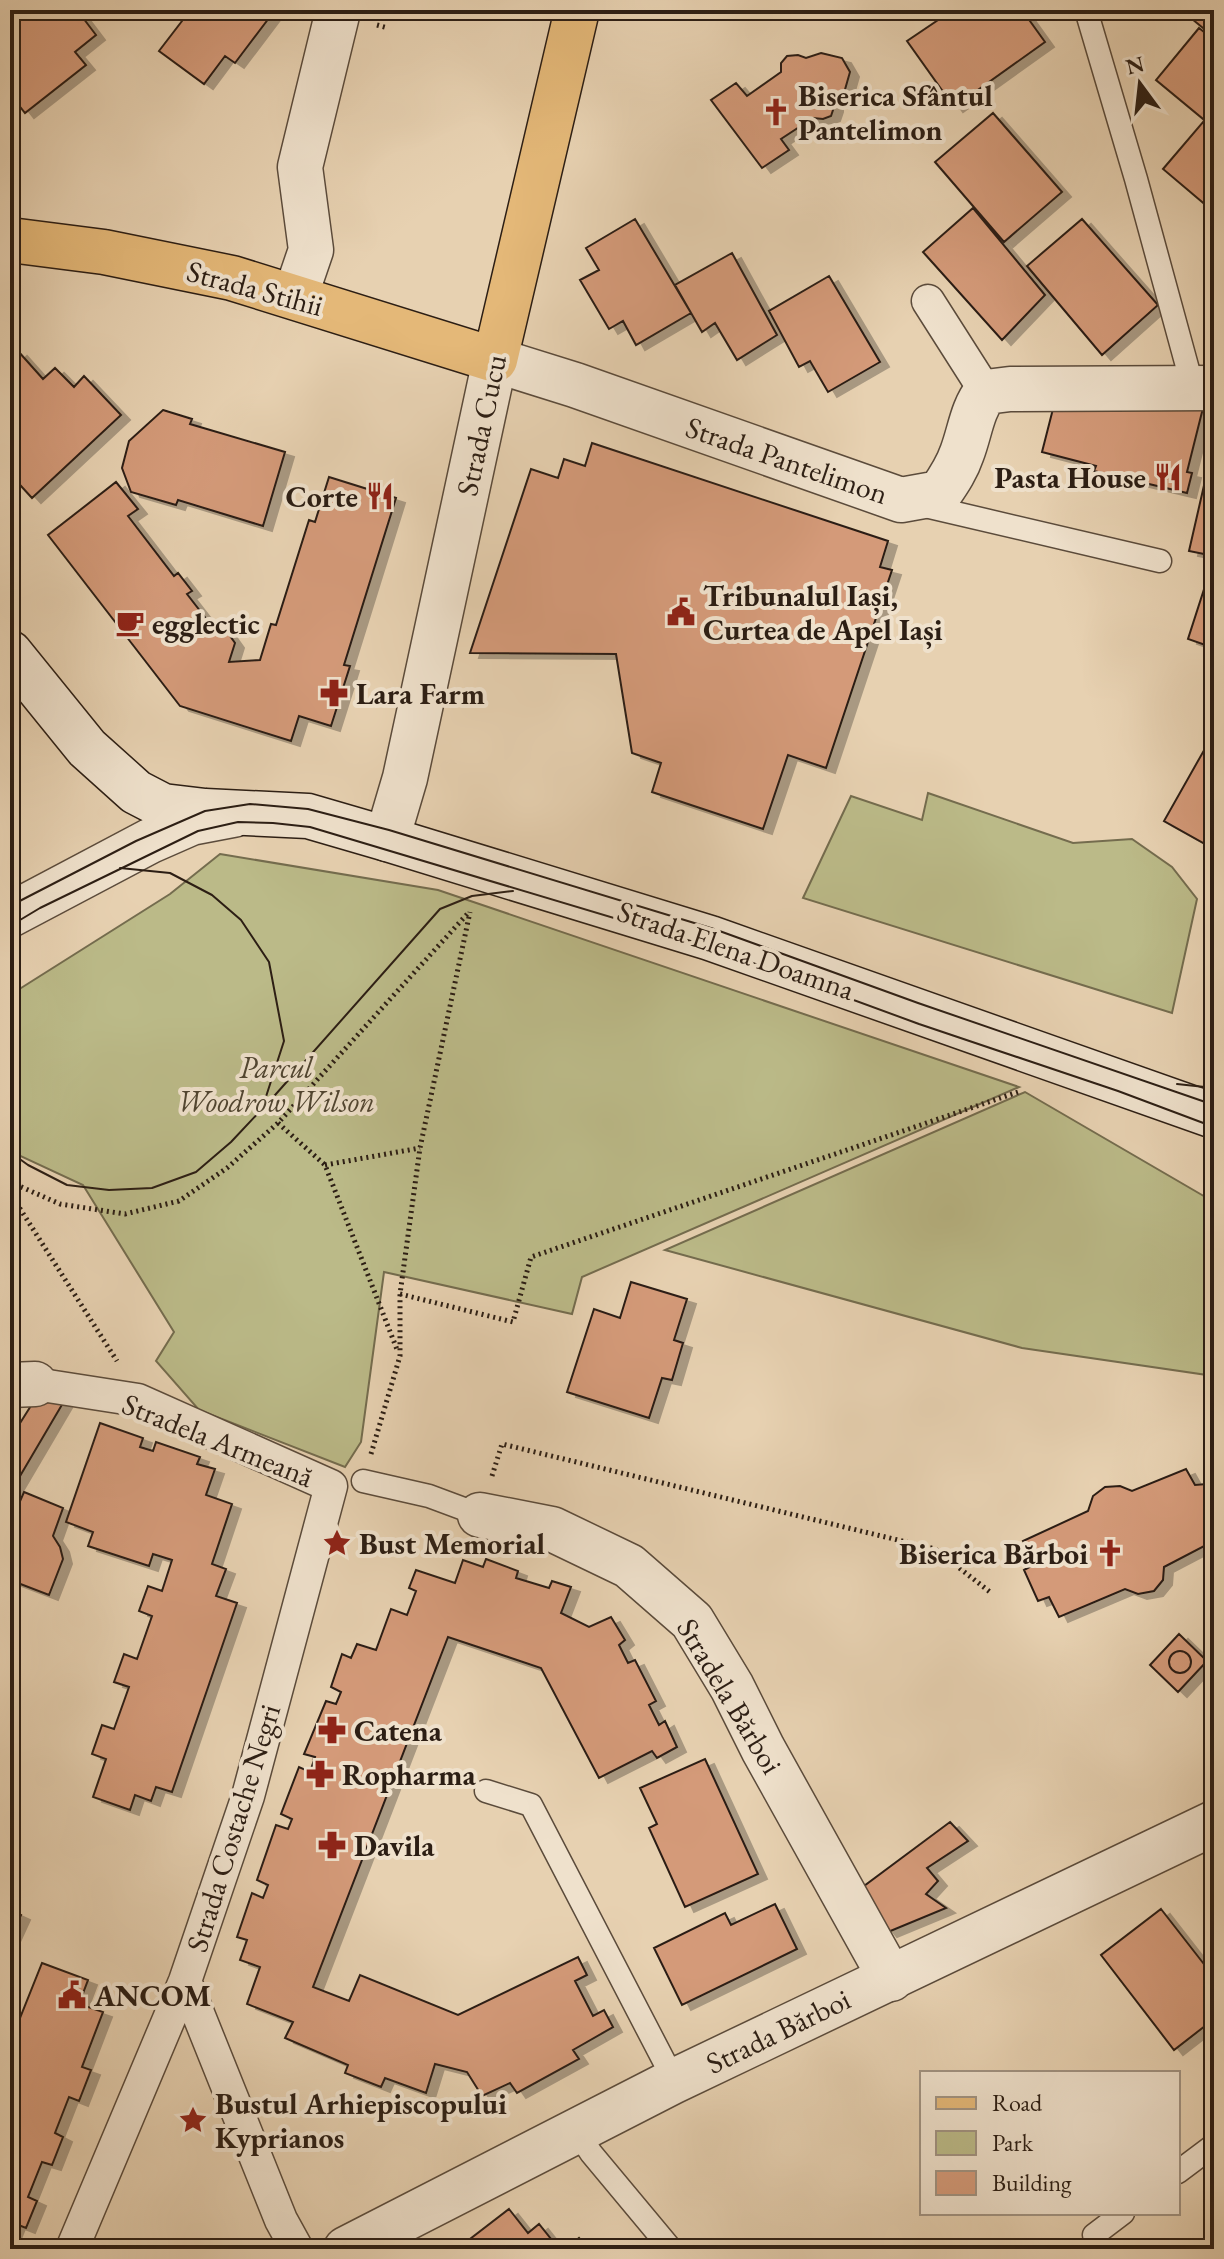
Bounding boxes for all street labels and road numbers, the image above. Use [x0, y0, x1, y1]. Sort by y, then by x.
street label: Strada Stihii [183, 251, 327, 325]
street label: Strada Cucu [447, 351, 515, 499]
street label: Strada Pantelimon [681, 407, 893, 513]
street label: Strada Elena Doamna [612, 891, 860, 1009]
street label: Stradela Armeană [117, 1384, 319, 1496]
street label: Stradela Bărboi [668, 1611, 792, 1781]
street label: Strada Costache Negri [177, 1699, 289, 1957]
street label: Strada Bărboi [699, 1979, 857, 2083]

